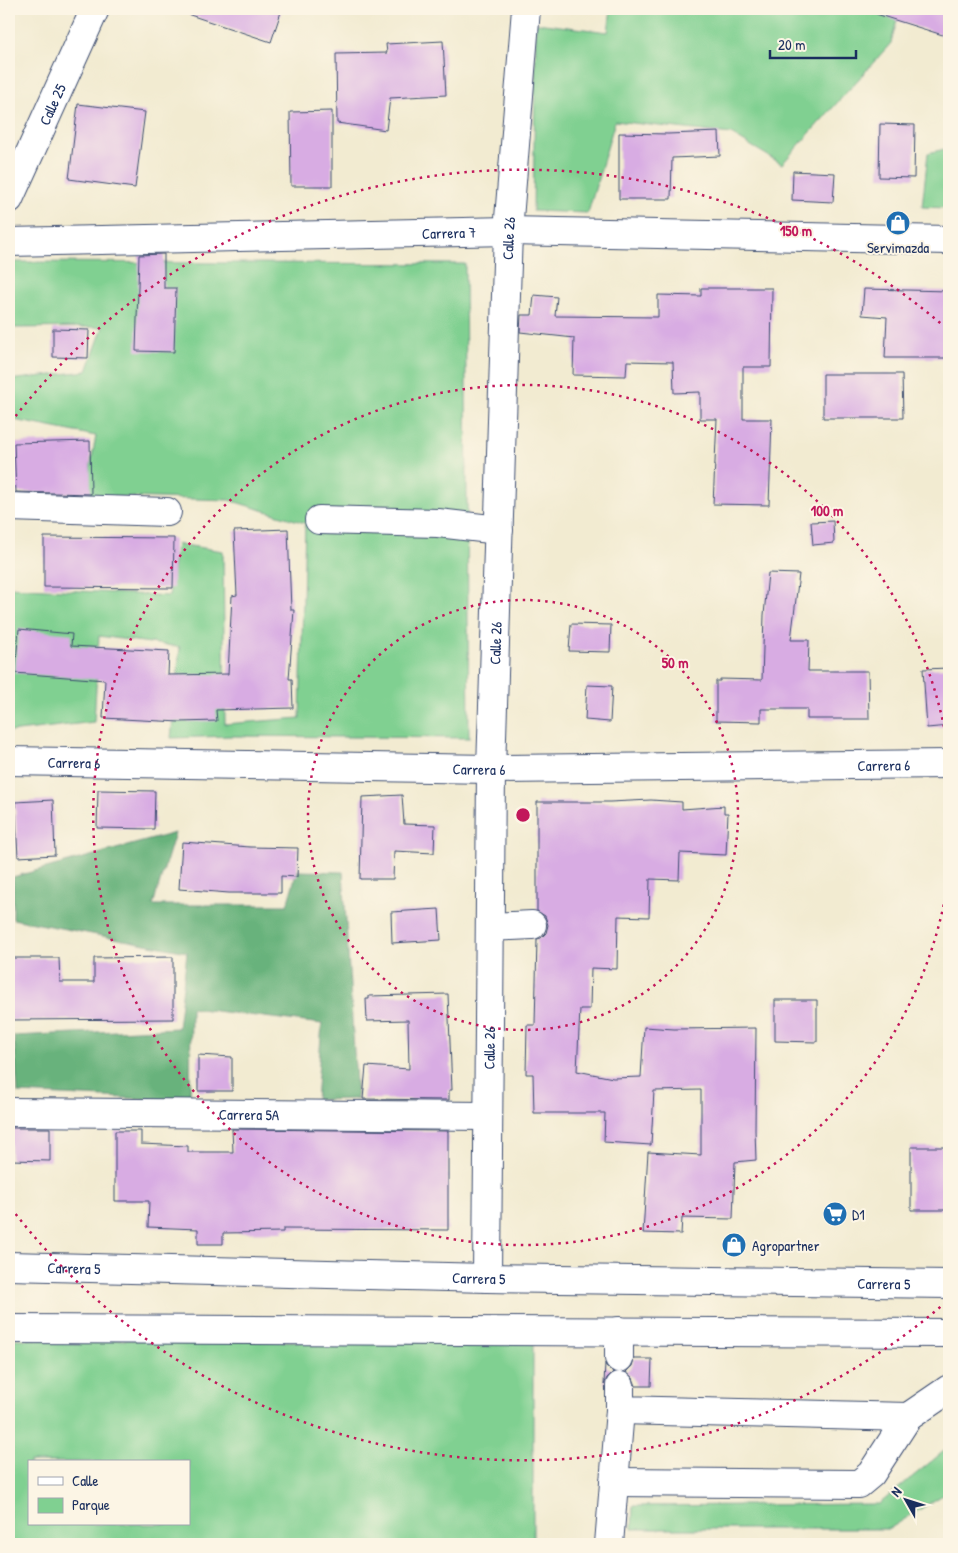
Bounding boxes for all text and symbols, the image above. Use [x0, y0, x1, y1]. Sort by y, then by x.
scale bar [770, 28, 857, 60]
text: 20 m [778, 34, 805, 55]
street label: Calle 25 [33, 80, 71, 128]
shop icon: Servimazda [885, 210, 911, 236]
street label: Calle 26 [497, 216, 520, 260]
text: 150 m [780, 220, 812, 241]
street label: Carrera 7 [422, 221, 476, 243]
place label: Servimazda [867, 237, 929, 258]
text: 100 m [811, 500, 843, 521]
street label: Calle 26 [484, 621, 506, 665]
text: 50 m [662, 652, 688, 673]
street label: Carrera 6 [47, 751, 101, 773]
street label: Carrera 6 [857, 754, 910, 775]
street label: Carrera 6 [452, 758, 505, 780]
centre of rings [514, 806, 532, 824]
street label: Calle 26 [478, 1026, 499, 1070]
street label: Carrera 5A [219, 1103, 280, 1125]
supermarket icon: D1 [822, 1201, 848, 1227]
place label: D1 [852, 1204, 865, 1225]
shop icon: Agropartner [721, 1232, 747, 1258]
place label: Agropartner [752, 1235, 820, 1256]
street label: Carrera 5 [47, 1256, 101, 1279]
street label: Carrera 5 [452, 1267, 506, 1289]
street label: Carrera 5 [857, 1272, 911, 1294]
legend [28, 1460, 190, 1526]
text: Calle [72, 1470, 99, 1491]
north arrow [880, 1476, 930, 1526]
text: N [886, 1482, 906, 1500]
text: Parque [72, 1494, 110, 1515]

